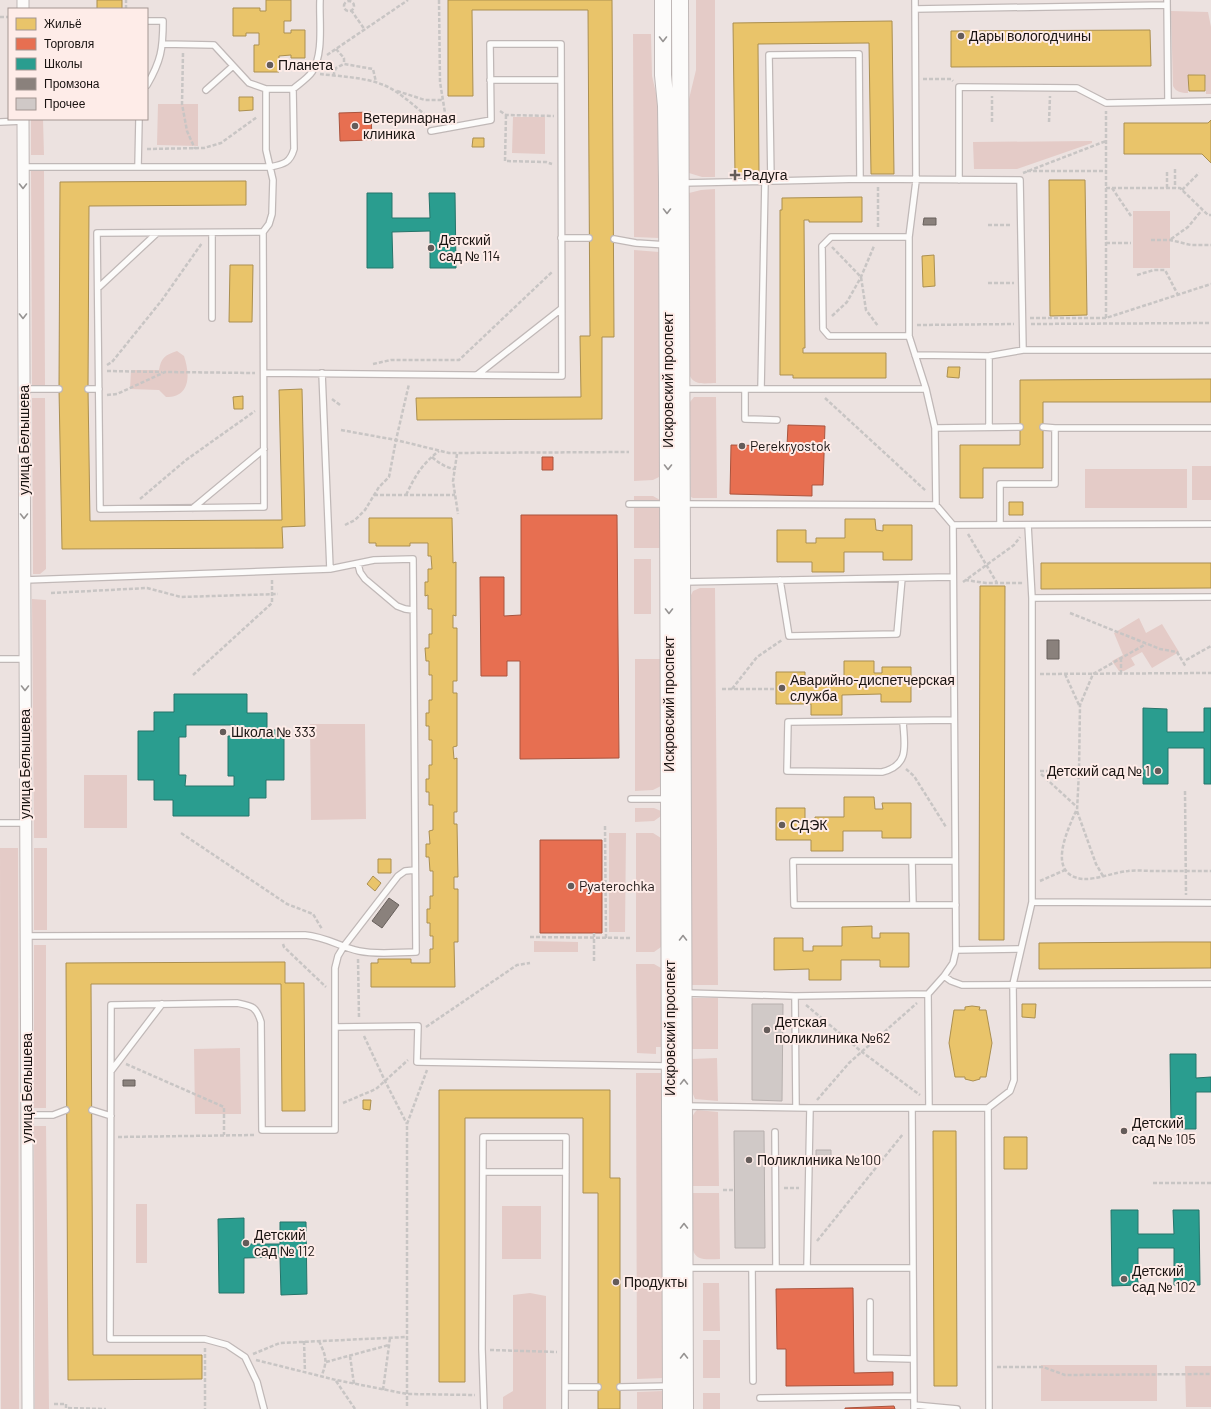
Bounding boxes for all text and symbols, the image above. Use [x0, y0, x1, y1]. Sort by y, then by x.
legend [8, 8, 148, 120]
text: Жильё [44, 16, 82, 30]
place label: Дары вологодчины [969, 27, 1091, 44]
marker: Дары вологодчины [956, 31, 966, 41]
text: Торговля [44, 36, 94, 51]
one-way arrow [659, 36, 667, 42]
text: Школы [44, 56, 82, 70]
place label: Планета [278, 56, 333, 73]
marker: Планета [265, 60, 275, 70]
text: Промзона [44, 76, 100, 91]
text: Прочее [44, 96, 86, 111]
place label: Ветеринарная клиника [363, 109, 456, 142]
marker: Ветеринарная клиника [350, 121, 360, 131]
place label: Радуга [743, 166, 788, 183]
marker: Радуга [730, 170, 740, 180]
one-way arrow [19, 183, 27, 189]
one-way arrow [663, 208, 671, 214]
place label: Детский сад № 114 [439, 231, 500, 264]
marker: Детский сад № 114 [426, 243, 436, 253]
street label: Искровский проспект [659, 312, 676, 448]
one-way arrow [19, 313, 28, 319]
street label: улица Белышева [15, 385, 32, 495]
place label: Perekryostok [750, 437, 831, 454]
marker: Perekryostok [737, 441, 747, 451]
one-way arrow [664, 464, 672, 470]
one-way arrow [20, 513, 28, 519]
one-way arrow [665, 608, 673, 614]
street label: Искровский проспект [660, 636, 677, 772]
place label: Аварийно-диспетчерская служба [790, 671, 955, 704]
marker: Аварийно-диспетчерская служба [777, 683, 787, 693]
one-way arrow [21, 685, 29, 691]
street label: улица Белышева [16, 709, 33, 819]
place label: Школа № 333 [231, 723, 316, 740]
marker: Школа № 333 [218, 727, 228, 737]
place label: Детский сад № 1 [1047, 762, 1150, 779]
marker: Детский сад № 1 [1153, 766, 1163, 776]
place label: СДЭК [790, 816, 828, 833]
marker: СДЭК [777, 820, 787, 830]
place label: Pyaterochka [579, 877, 655, 894]
marker: Pyaterochka [566, 881, 576, 891]
one-way arrow [679, 935, 687, 941]
street label: Искровский проспект [661, 960, 678, 1096]
place label: Детская поликлиника №62 [775, 1013, 891, 1046]
marker: Детская поликлиника №62 [762, 1025, 772, 1035]
street label: улица Белышева [18, 1033, 35, 1143]
one-way arrow [680, 1079, 688, 1085]
place label: Детский сад № 105 [1132, 1114, 1196, 1147]
marker: Детский сад № 105 [1119, 1126, 1129, 1136]
place label: Поликлиника №100 [757, 1151, 881, 1168]
marker: Поликлиника №100 [744, 1155, 754, 1165]
one-way arrow [680, 1223, 688, 1229]
place label: Детский сад № 112 [254, 1226, 315, 1259]
marker: Детский сад № 112 [241, 1238, 251, 1248]
place label: Детский сад № 102 [1132, 1262, 1196, 1295]
place label: Продукты [624, 1273, 687, 1290]
marker: Детский сад № 102 [1119, 1274, 1129, 1284]
marker: Продукты [611, 1277, 621, 1287]
one-way arrow [680, 1353, 688, 1359]

